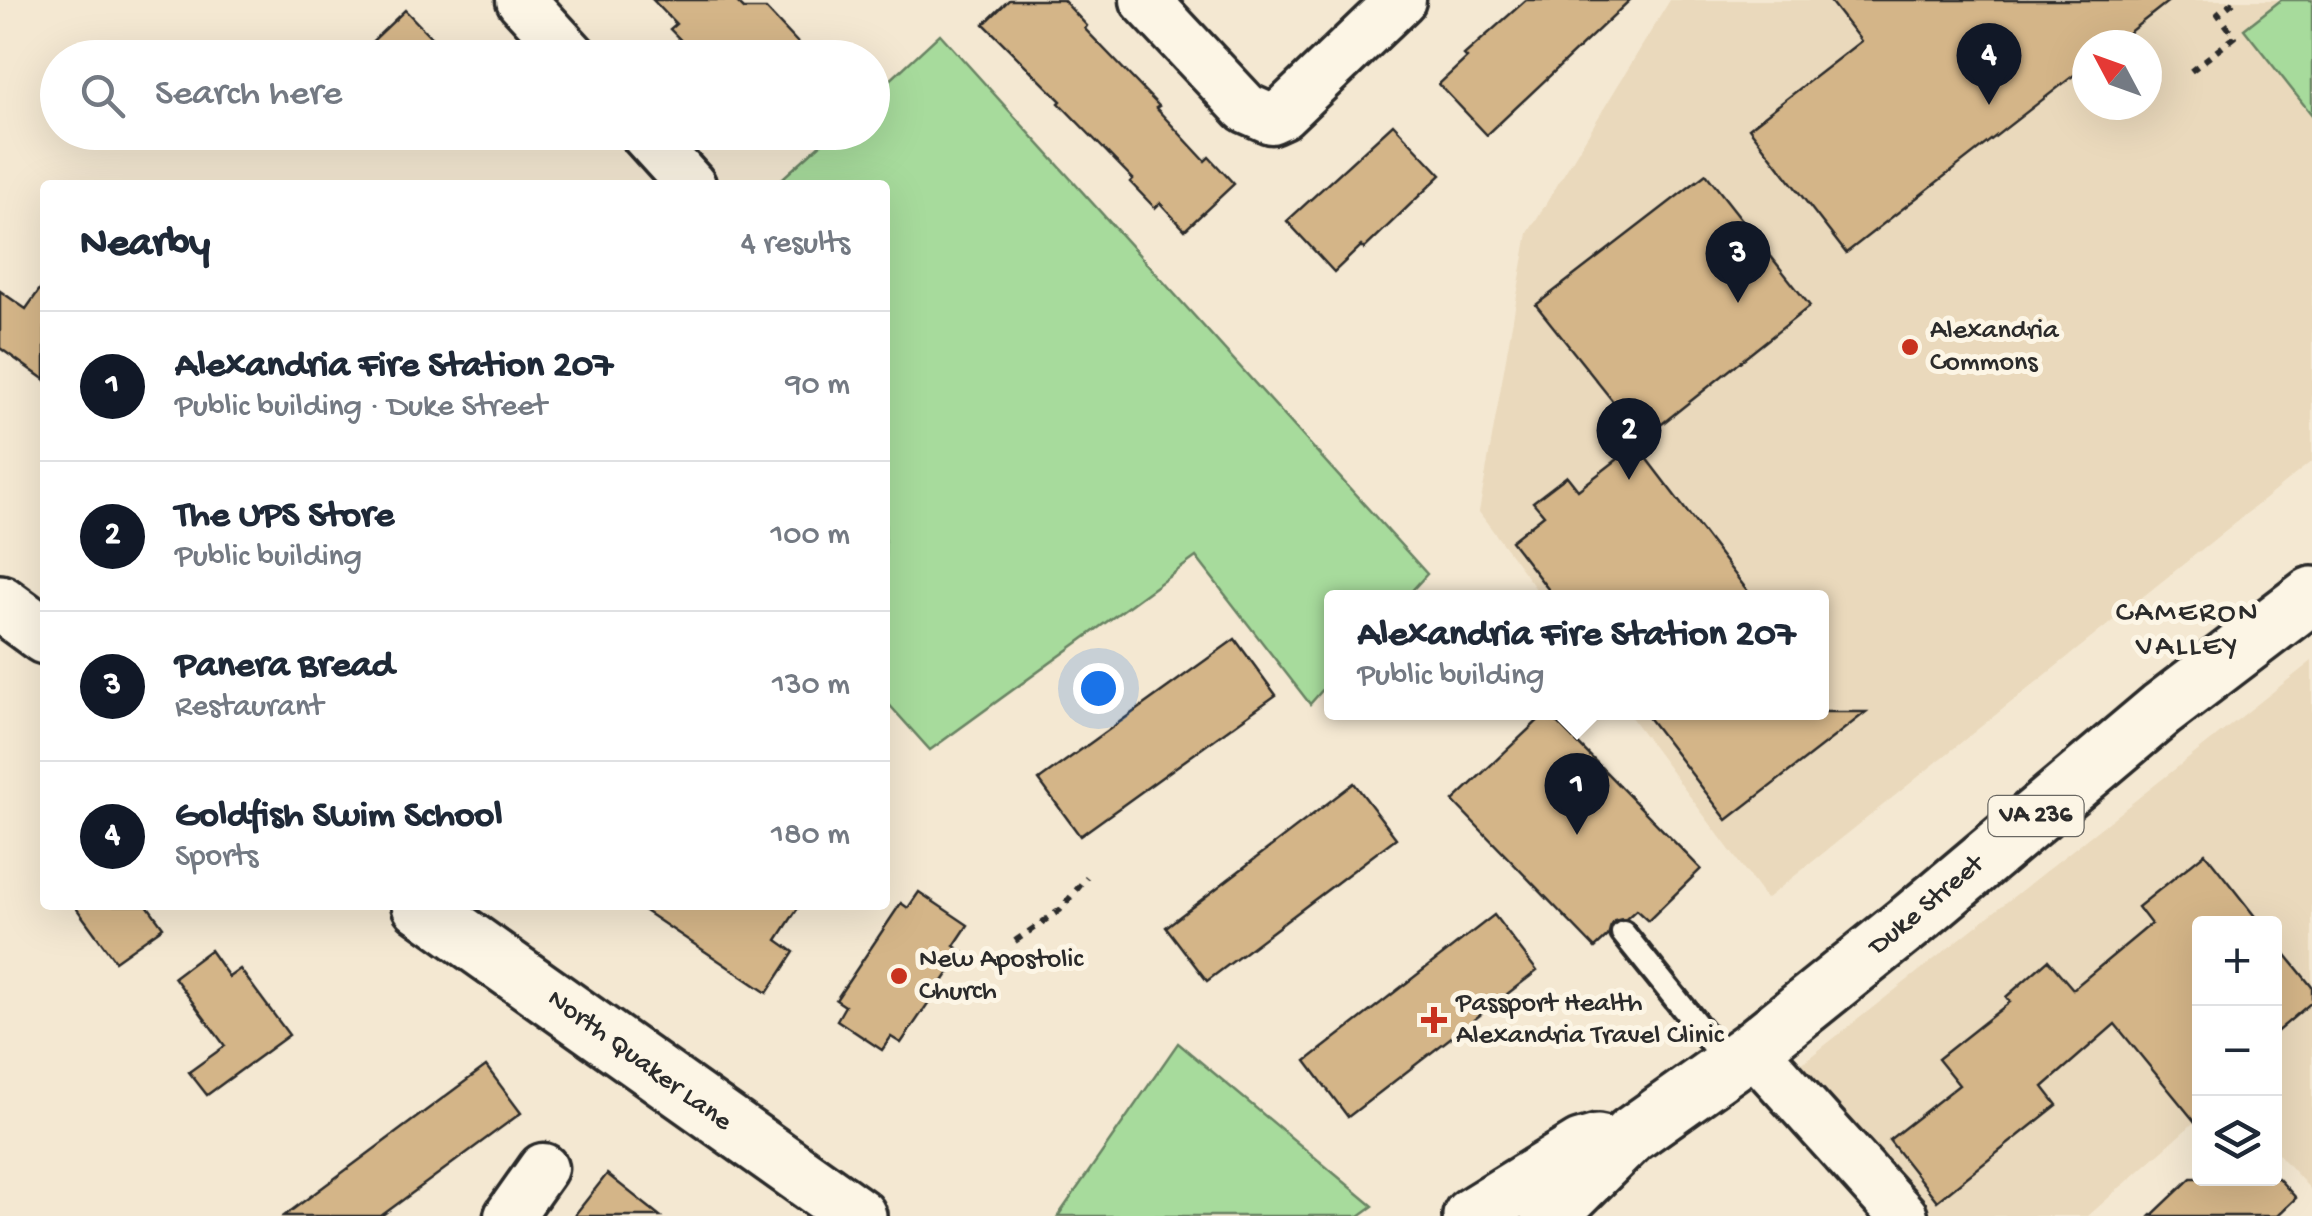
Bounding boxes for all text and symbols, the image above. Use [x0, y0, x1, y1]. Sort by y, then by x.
pin: 4 [1956, 22, 2022, 105]
north arrow [2072, 30, 2162, 120]
search box [40, 40, 890, 150]
icon: search [75, 68, 130, 123]
text: Search here [155, 73, 342, 117]
pin: 3 [1706, 220, 1770, 303]
text: Nearby [80, 221, 210, 270]
text: 4 results [741, 226, 850, 264]
place label: Alexandria Commons [1930, 315, 2060, 380]
marker: Alexandria Commons [1899, 336, 1921, 358]
text: Alexandria Fire Station 207 [175, 345, 613, 389]
text: 1 [106, 367, 119, 405]
text: 90 m [786, 367, 850, 405]
text: Public building · Duke Street [175, 389, 547, 427]
pin: 2 [1596, 398, 1662, 480]
text: The UPS Store [175, 495, 394, 539]
text: 2 [105, 517, 120, 555]
text: 100 m [770, 517, 850, 555]
text: Public building [175, 539, 362, 577]
popup [1324, 590, 1829, 720]
district label: CAMERON VALLEY [2116, 597, 2260, 666]
text: Alexandria Fire Station 207 [1357, 614, 1796, 658]
text: Panera Bread [175, 645, 394, 689]
text: Public building [1357, 658, 1544, 696]
your location [1073, 663, 1124, 714]
text: 3 [104, 667, 121, 705]
text: 130 m [772, 667, 850, 705]
text: Restaurant [175, 689, 323, 727]
pin: 1 [1544, 752, 1610, 835]
text: Goldfish Swim School [175, 795, 503, 839]
road number: VA 236 [1988, 796, 2084, 836]
text: 4 [105, 817, 120, 855]
text: 180 m [771, 817, 850, 855]
text: Sports [175, 839, 258, 877]
street label: Duke Street [1861, 847, 1993, 965]
map controls [2192, 916, 2282, 1186]
button: + [2192, 916, 2282, 1006]
place label: New Apostolic Church [919, 944, 1084, 1009]
marker: New Apostolic Church [888, 965, 910, 987]
street label: North Quaker Lane [540, 983, 738, 1139]
place label: Passport Health Alexandria Travel Clinic [1455, 988, 1725, 1053]
button: − [2192, 1006, 2282, 1096]
marker: Passport Health Alexandria Travel Clinic [1421, 1007, 1447, 1033]
button: layers [2192, 1096, 2282, 1186]

